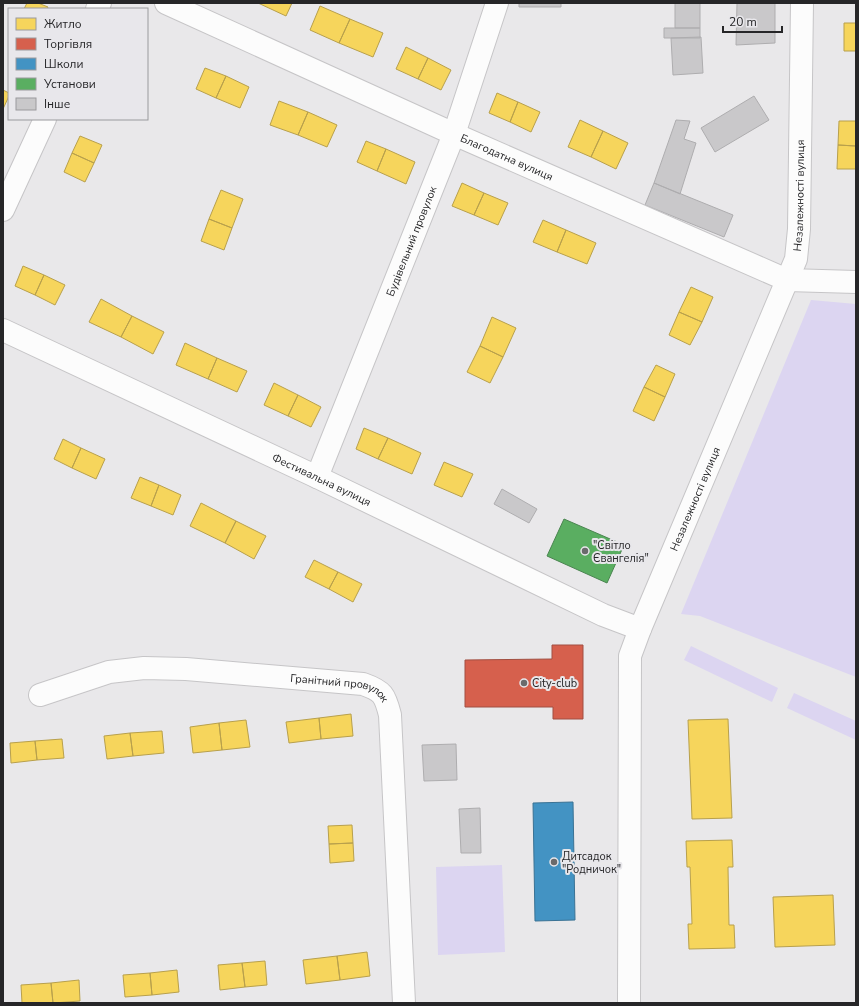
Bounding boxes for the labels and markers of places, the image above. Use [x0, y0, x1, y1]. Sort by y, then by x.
place label: "Світло Євангелія" [593, 538, 649, 566]
marker: "Світло Євангелія" [580, 546, 590, 556]
place label: City-club [532, 676, 577, 691]
marker: City-club [519, 678, 529, 688]
place label: Дитсадок "Родничок" [562, 849, 621, 877]
marker: Дитсадок "Родничок" [549, 857, 559, 867]

